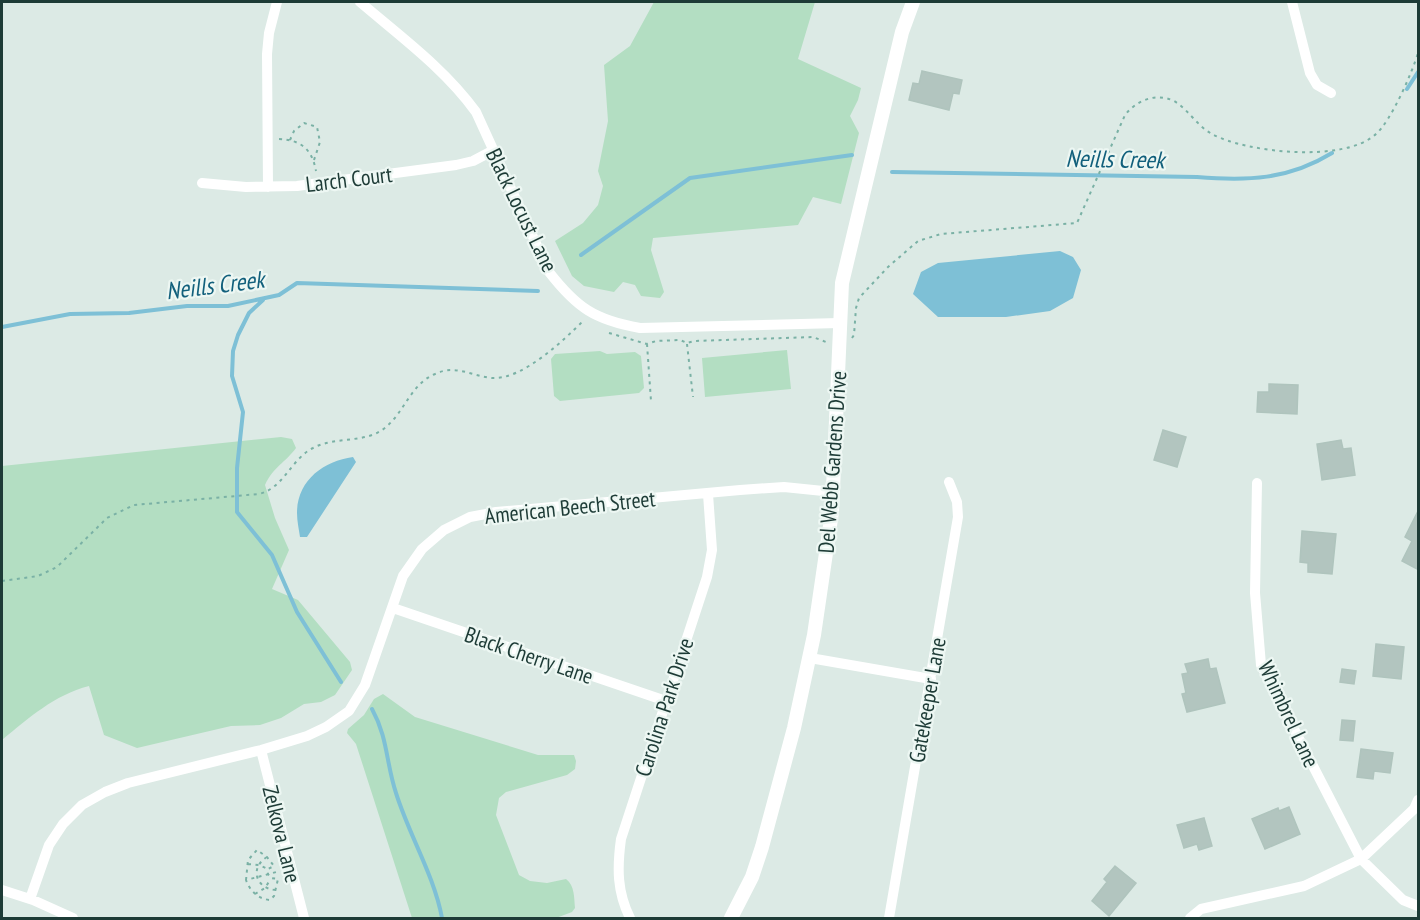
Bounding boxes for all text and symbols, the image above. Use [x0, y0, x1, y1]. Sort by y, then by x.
street label: Black Locust Lane [480, 143, 564, 277]
water label: Neills Creek [1065, 143, 1167, 175]
street label: Larch Court [304, 160, 394, 198]
water label: Neills Creek [164, 263, 268, 306]
street label: Del Webb Gardens Drive [812, 370, 852, 554]
street label: American Beech Street [483, 484, 657, 530]
street label: Black Cherry Lane [461, 620, 597, 690]
street label: Carolina Park Drive [628, 634, 700, 780]
street label: Gatekeeper Lane [902, 635, 952, 765]
street label: Whimbrel Lane [1252, 656, 1326, 772]
street label: Zelkova Lane [256, 783, 308, 885]

